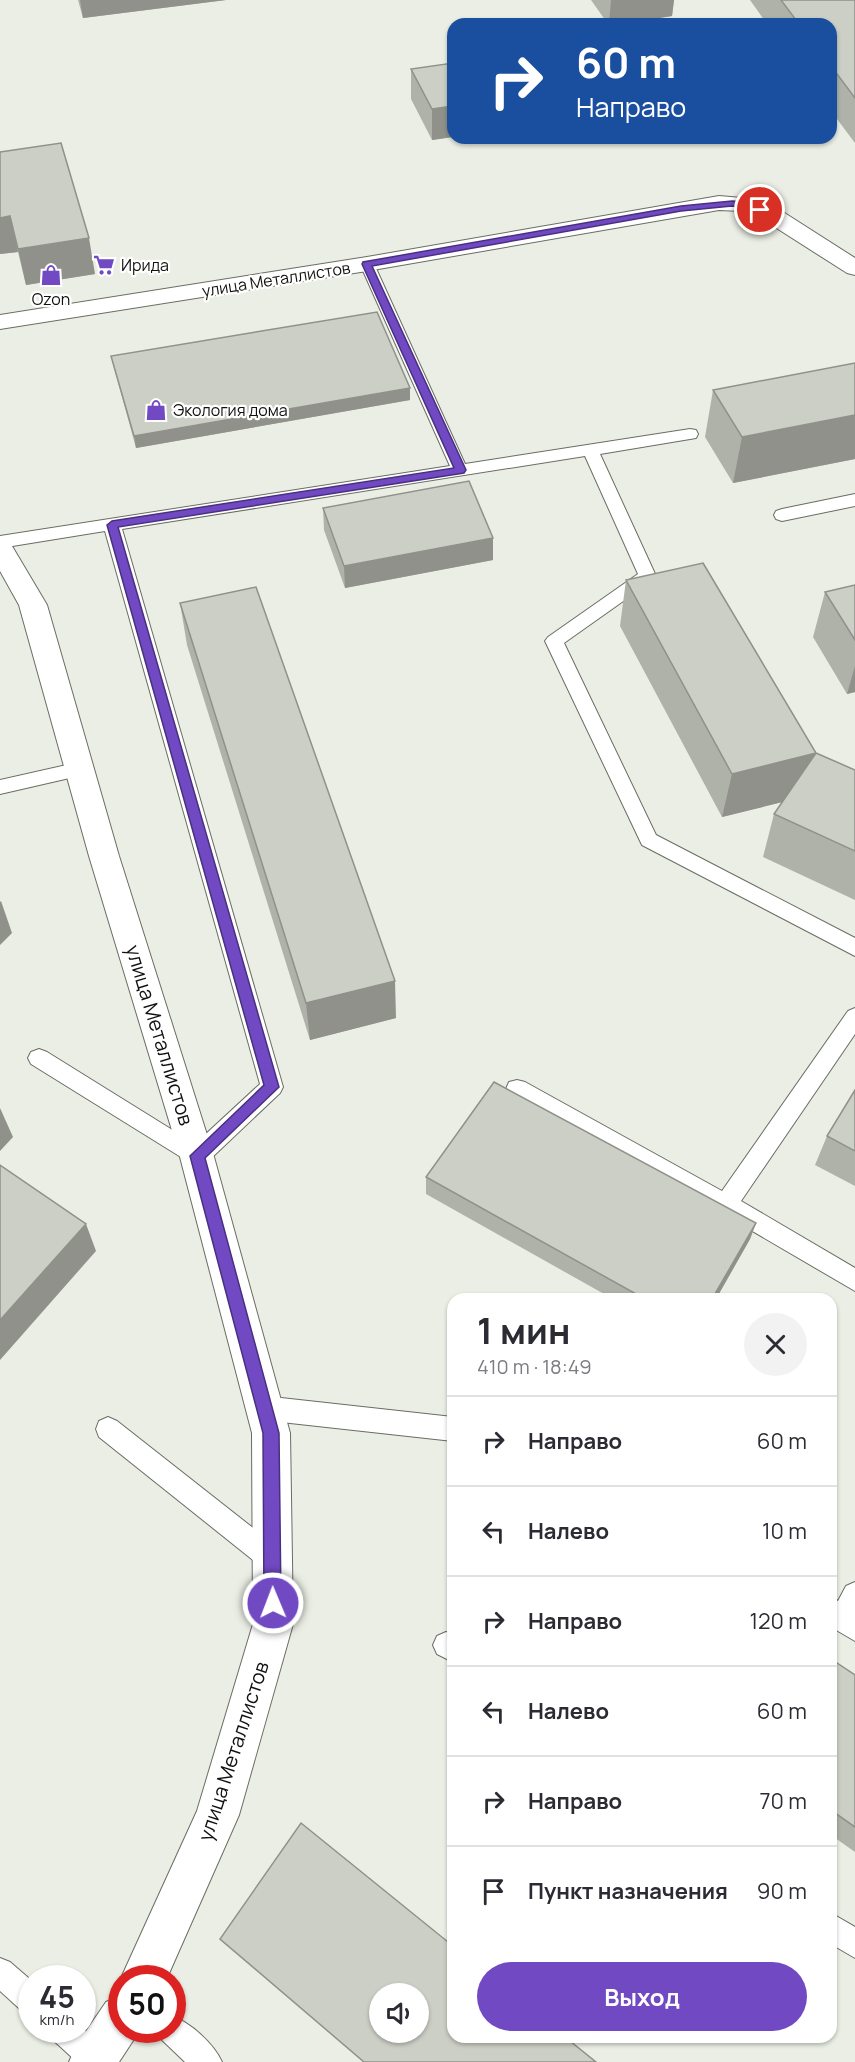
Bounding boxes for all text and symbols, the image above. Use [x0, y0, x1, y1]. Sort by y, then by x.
text: 60 m [576, 33, 676, 91]
icon: right [477, 42, 555, 120]
text: Направо [576, 88, 686, 125]
pin [734, 184, 785, 235]
icon: arrive [743, 193, 776, 226]
supermarket icon: Ирида [92, 253, 116, 277]
place label: Ирида [121, 254, 169, 276]
street label: улица Металлистов [200, 256, 352, 302]
shop icon: Ozon [39, 263, 63, 287]
place label: Ozon [32, 288, 70, 310]
shop icon: Экология дома [144, 398, 168, 422]
place label: Экология дома [173, 399, 288, 421]
street label: улица Металлистов [120, 941, 200, 1129]
text: 1 мин [477, 1306, 570, 1355]
button: close [744, 1313, 807, 1376]
text: 410 m · 18:49 [477, 1353, 592, 1380]
icon: right [477, 1425, 510, 1458]
text: Направо [528, 1426, 622, 1456]
text: 60 m [757, 1426, 807, 1456]
icon: left [477, 1515, 510, 1548]
text: Налево [528, 1516, 609, 1546]
text: 10 m [762, 1516, 807, 1546]
position arrow [241, 1571, 305, 1635]
icon: right [477, 1605, 510, 1638]
text: Направо [528, 1606, 622, 1636]
text: 120 m [749, 1606, 807, 1636]
street label: улица Металлистов [191, 1657, 275, 1844]
icon: left [477, 1695, 510, 1728]
text: Налево [528, 1696, 609, 1726]
text: 60 m [757, 1696, 807, 1726]
icon: right [477, 1785, 510, 1818]
text: Направо [528, 1786, 622, 1816]
text: 70 m [759, 1786, 807, 1816]
icon: arrive [477, 1875, 510, 1908]
text: Пункт назначения [528, 1876, 728, 1906]
text: 90 m [757, 1876, 807, 1906]
button: Выход [477, 1962, 807, 2031]
speed limit sign: 50 [108, 1965, 186, 2043]
text: 45 [39, 1976, 75, 2017]
map controls [369, 1983, 429, 2043]
button: sound [369, 1983, 429, 2043]
text: km/h [40, 2009, 74, 2030]

